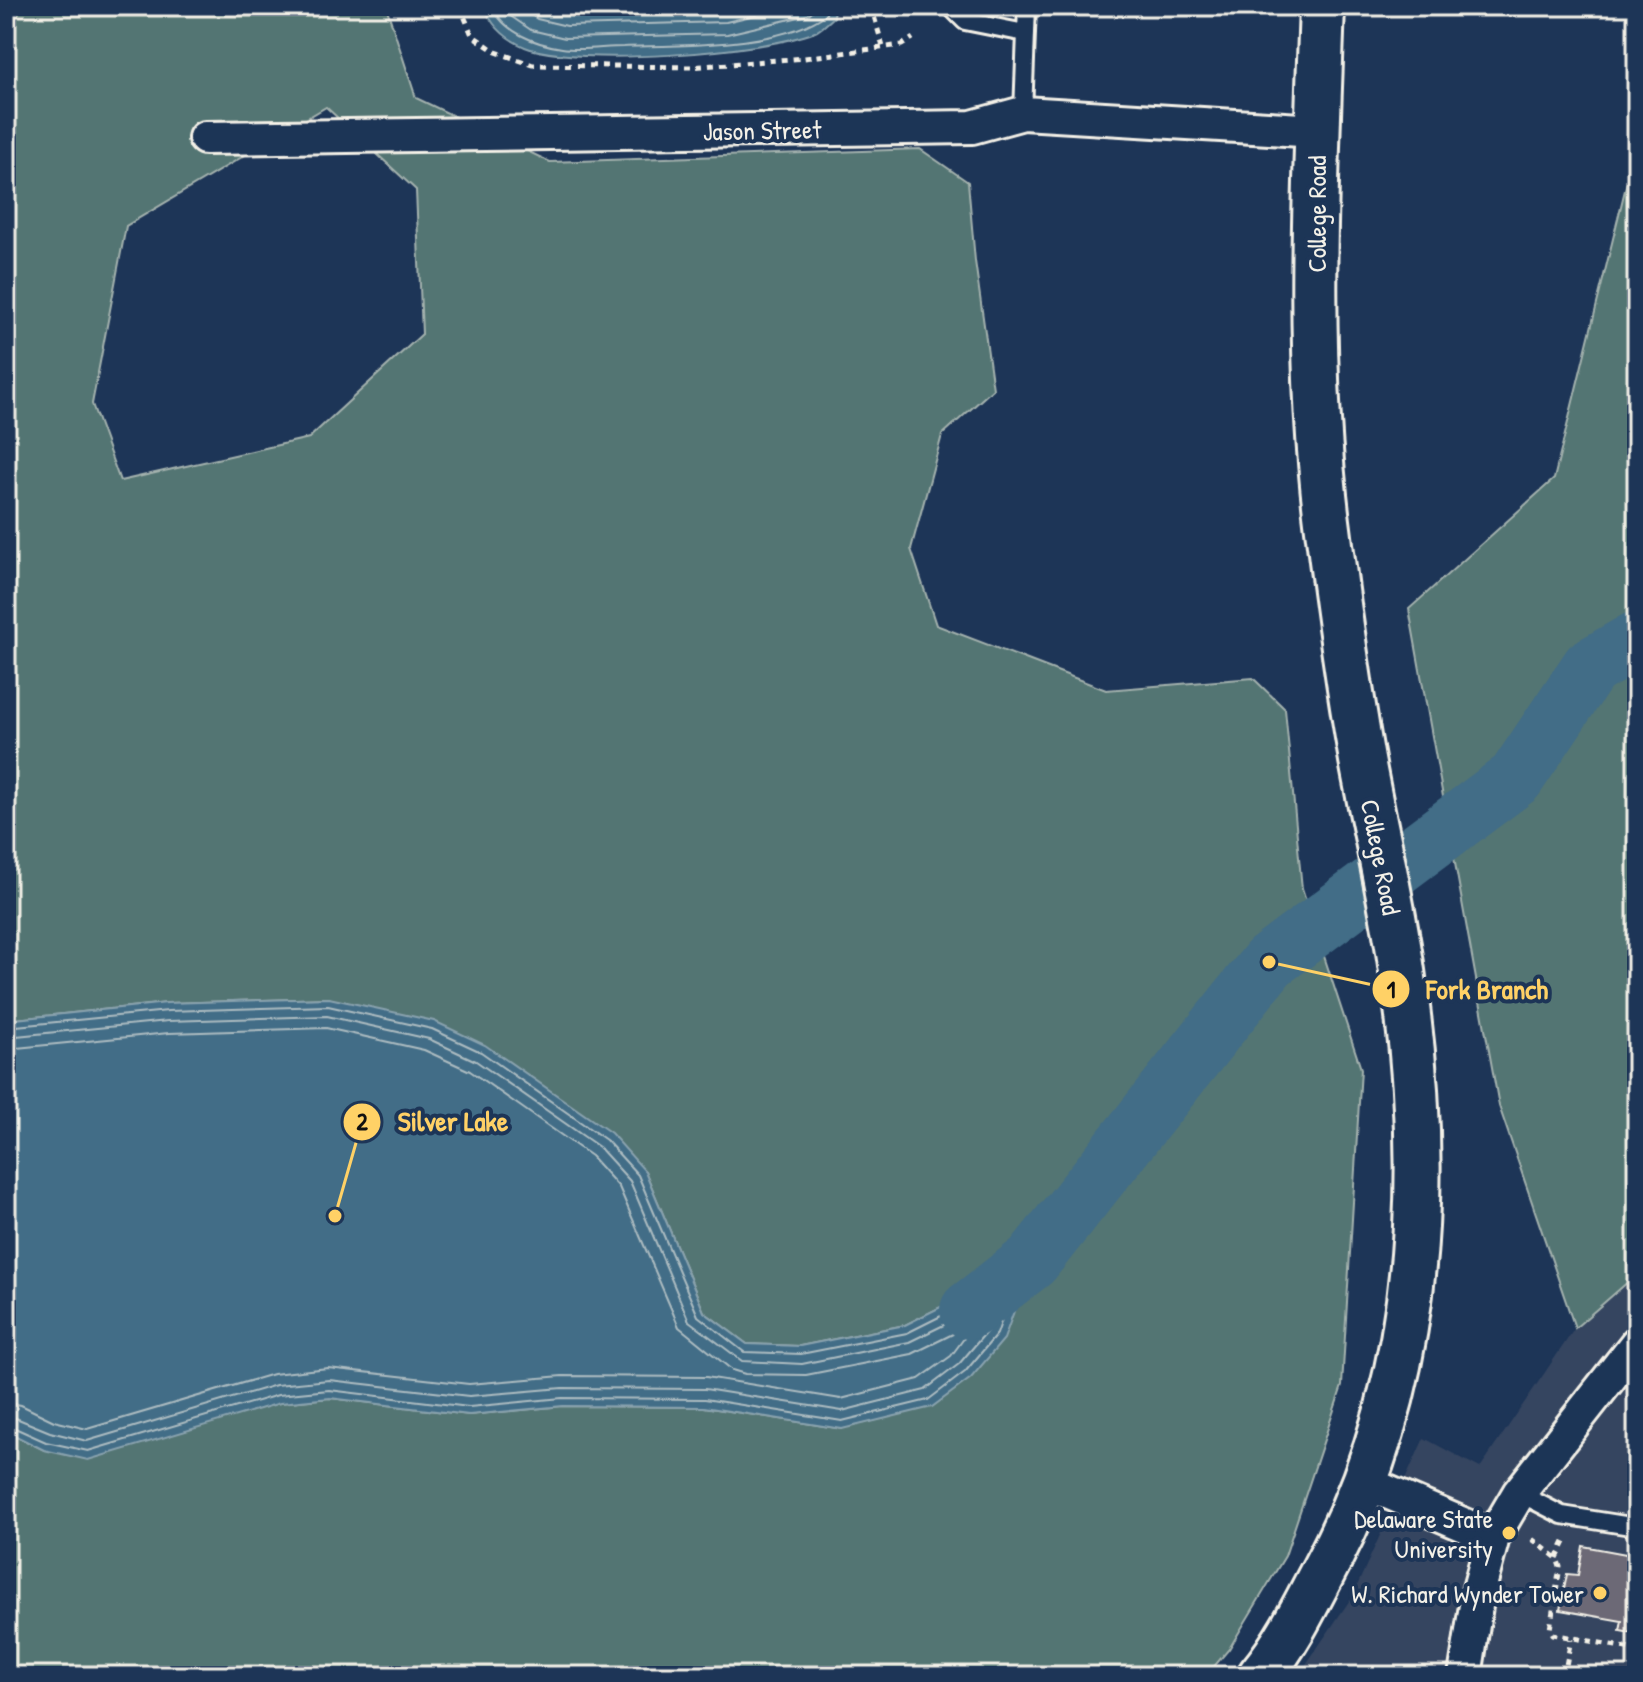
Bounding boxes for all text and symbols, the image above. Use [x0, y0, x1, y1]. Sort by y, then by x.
street label: Jason Street [702, 111, 823, 149]
street label: College Road [1299, 156, 1334, 272]
street label: College Road [1353, 796, 1409, 918]
callout: Fork Branch [1371, 963, 1564, 1015]
text: Fork Branch [1425, 970, 1548, 1008]
text: 1 [1387, 973, 1396, 1005]
callout: Silver Lake [342, 1096, 524, 1148]
text: Silver Lake [398, 1102, 509, 1140]
text: 2 [356, 1105, 368, 1137]
place label: Delaware State University [1354, 1501, 1493, 1566]
marker: Delaware State University [1500, 1524, 1518, 1542]
place label: W. Richard Wynder Tower [1351, 1576, 1584, 1611]
marker: W. Richard Wynder Tower [1591, 1584, 1609, 1602]

